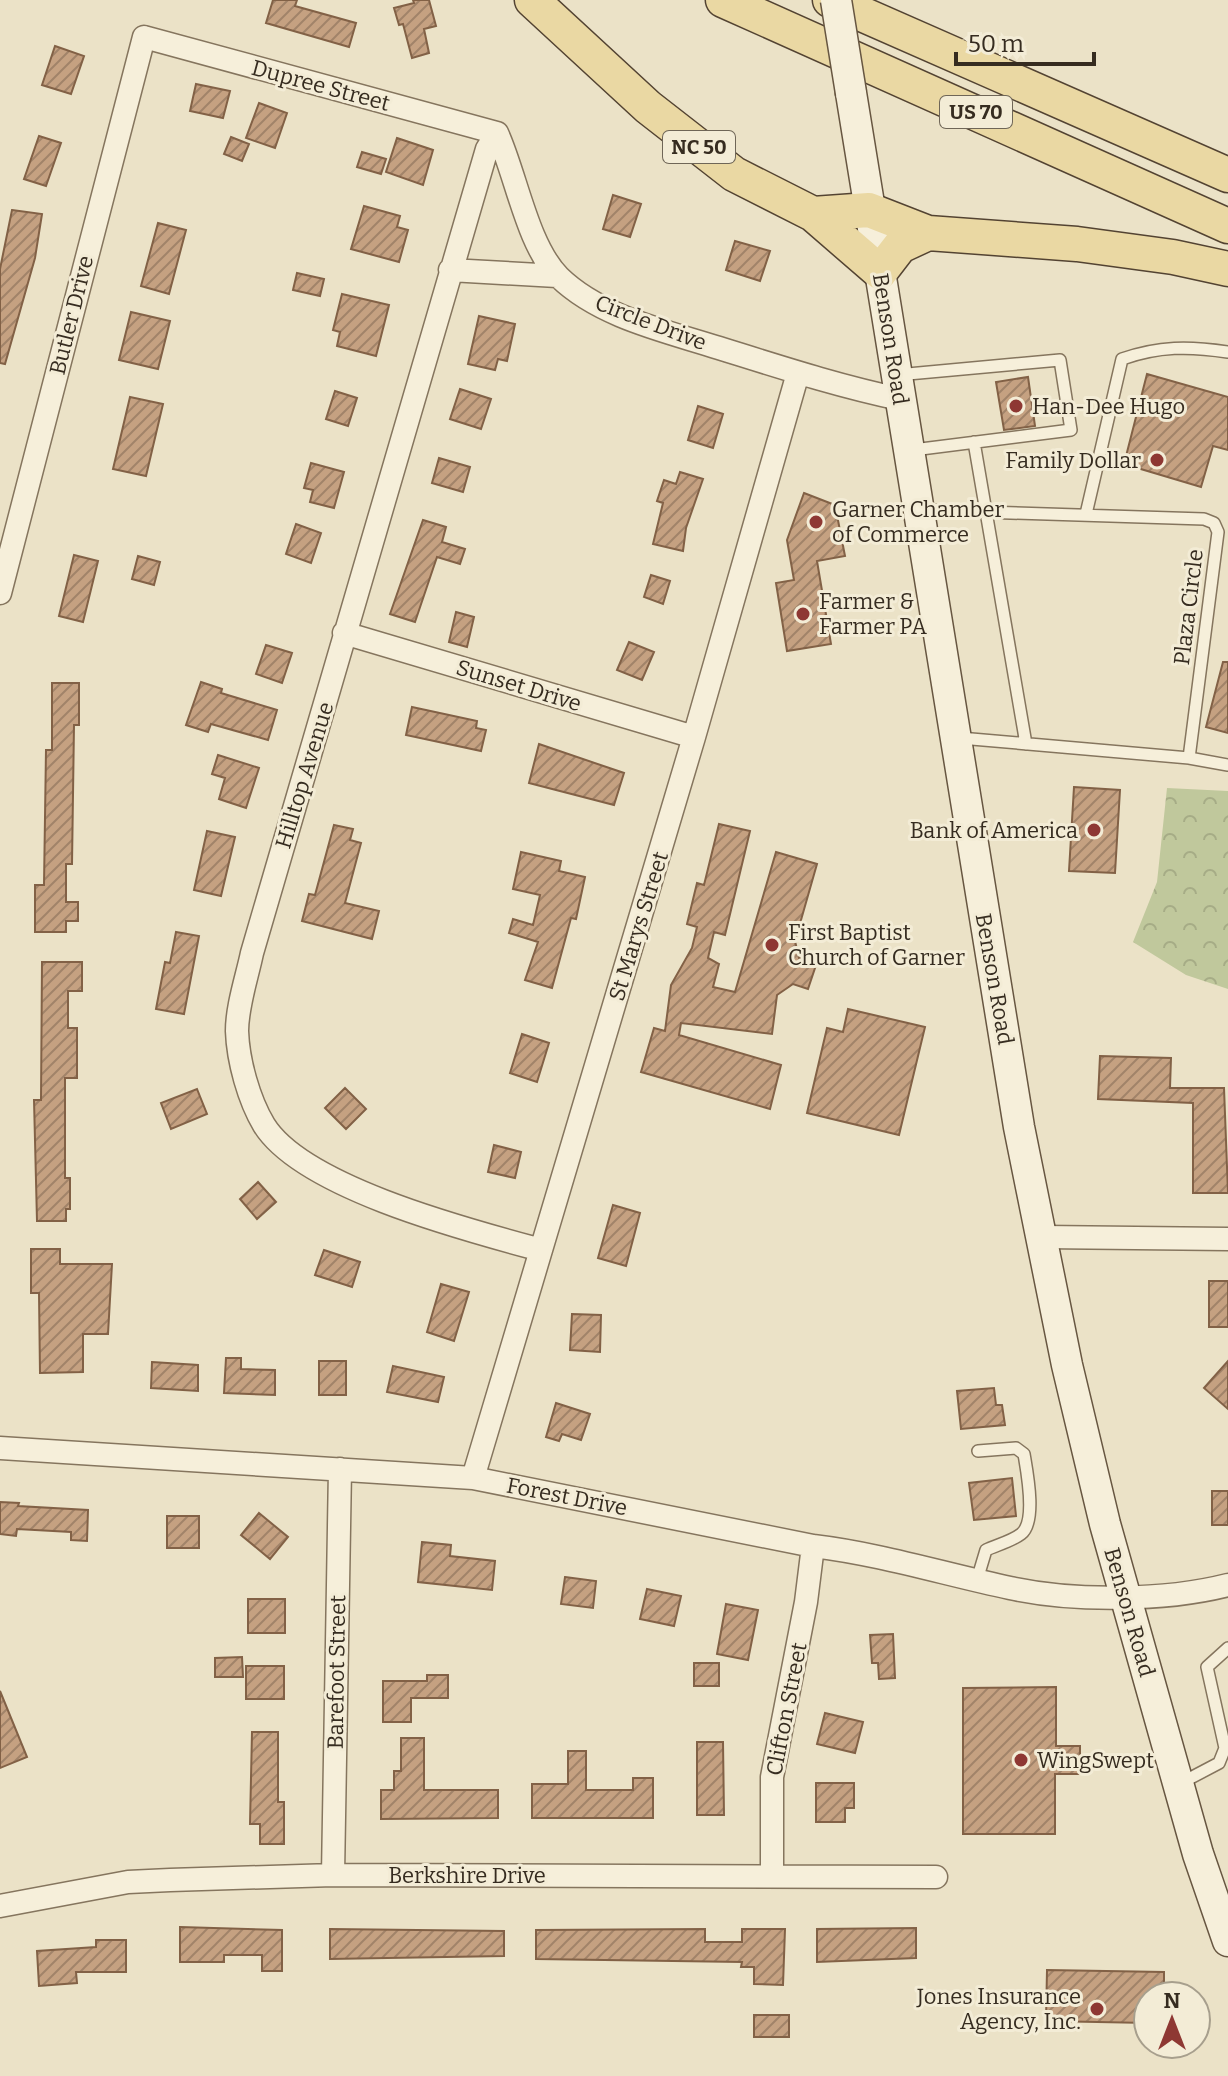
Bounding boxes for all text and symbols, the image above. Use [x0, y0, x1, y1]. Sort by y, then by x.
scale bar [956, 16, 1094, 66]
text: 50 m [968, 30, 1024, 58]
street label: Dupree Street [249, 54, 393, 117]
road number: US 70 [940, 96, 1012, 128]
road number: NC 50 [663, 131, 735, 163]
street label: Butler Drive [44, 253, 99, 378]
street label: Benson Road [867, 271, 914, 407]
street label: Circle Drive [591, 289, 710, 356]
place label: Han-Dee Hugo [1032, 393, 1185, 420]
marker: Han-Dee Hugo [1007, 397, 1025, 415]
place label: Family Dollar [1005, 447, 1141, 474]
marker: Family Dollar [1148, 451, 1166, 469]
place label: Garner Chamber of Commerce [832, 496, 1005, 548]
marker: Garner Chamber of Commerce [807, 513, 825, 531]
street label: Plaza Circle [1168, 548, 1209, 667]
place label: Farmer & Farmer PA [819, 588, 927, 640]
marker: Farmer & Farmer PA [794, 605, 812, 623]
street label: Sunset Drive [453, 654, 585, 717]
street label: Hilltop Avenue [269, 699, 340, 852]
place label: Bank of America [910, 817, 1078, 844]
marker: Bank of America [1085, 821, 1103, 839]
street label: St Marys Street [603, 848, 674, 1004]
street label: Benson Road [970, 911, 1019, 1047]
place label: First Baptist Church of Garner [788, 919, 965, 971]
marker: First Baptist Church of Garner [763, 936, 781, 954]
street label: Forest Drive [504, 1472, 630, 1521]
street label: Benson Road [1098, 1544, 1161, 1680]
street label: Barefoot Street [322, 1595, 351, 1749]
street label: Clifton Street [760, 1640, 813, 1778]
place label: WingSwept [1037, 1747, 1154, 1774]
marker: WingSwept [1012, 1751, 1030, 1769]
street label: Berkshire Drive [388, 1862, 546, 1889]
north arrow [1132, 1980, 1212, 2060]
place label: Jones Insurance Agency, Inc. [916, 1983, 1081, 2035]
text: N [1164, 1987, 1181, 2014]
marker: Jones Insurance Agency, Inc. [1088, 2000, 1106, 2018]

